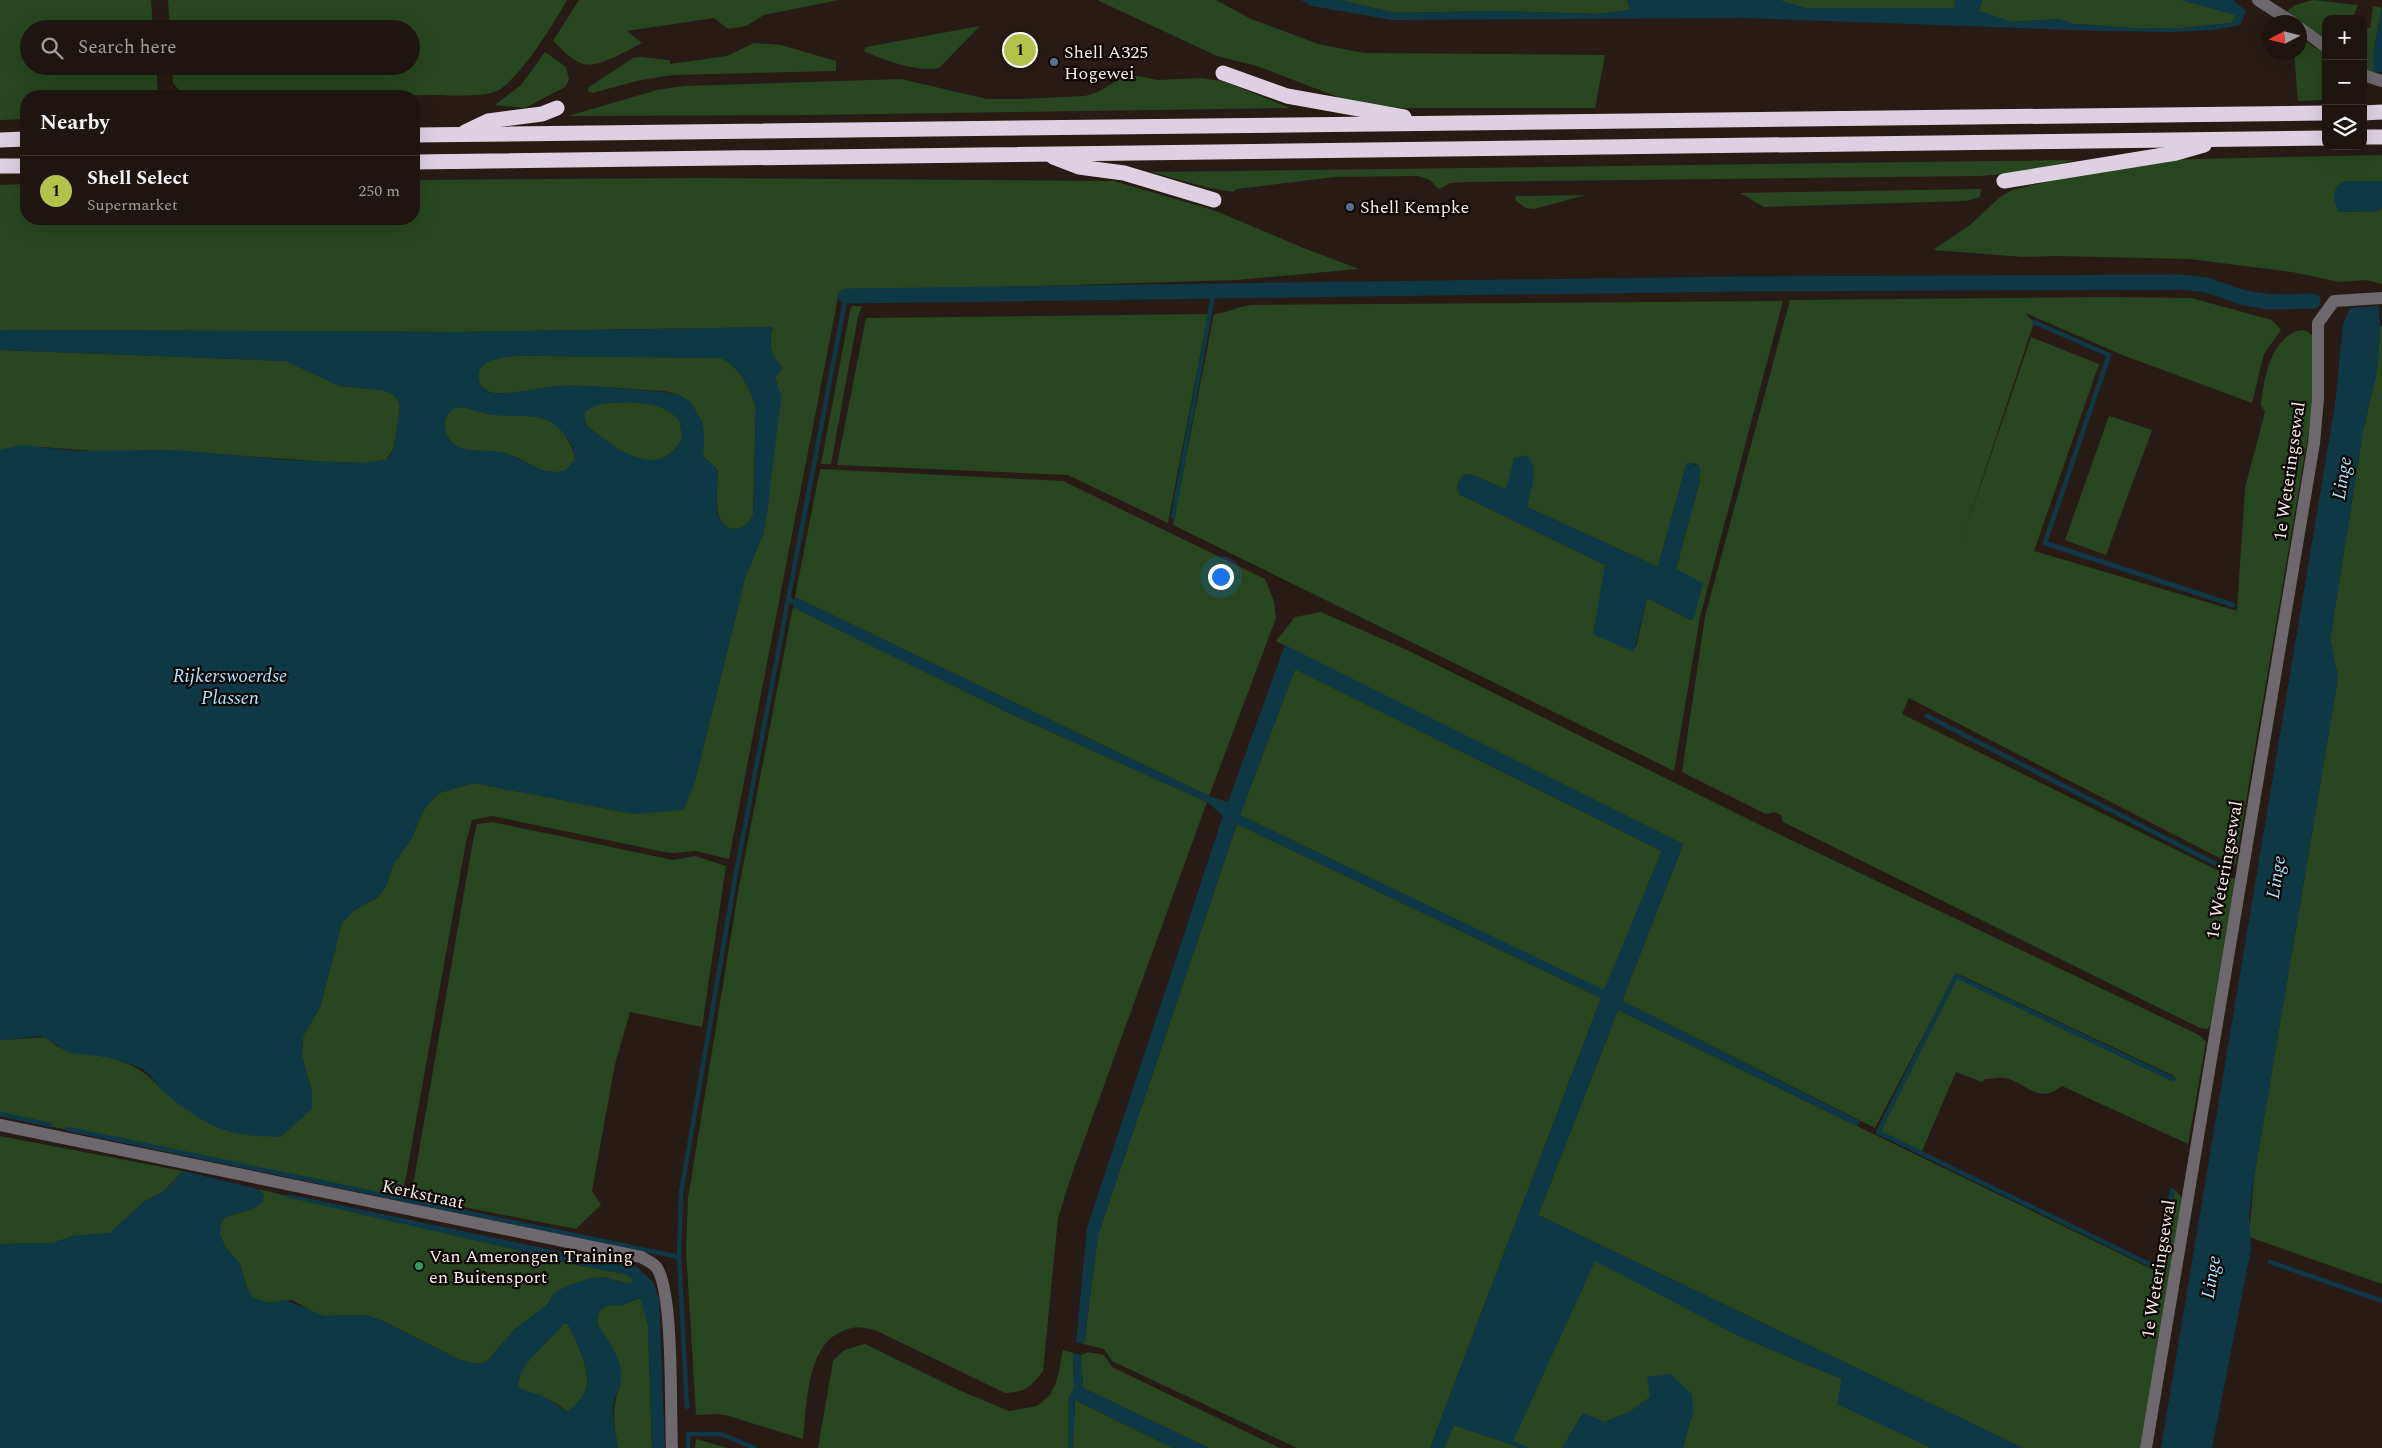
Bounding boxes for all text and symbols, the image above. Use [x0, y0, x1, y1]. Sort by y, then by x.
north arrow [2262, 15, 2307, 60]
map controls [2322, 15, 2367, 150]
button: + [2322, 15, 2367, 60]
search box [20, 20, 420, 75]
pin: 1 [1004, 31, 1036, 69]
text: Search here [78, 33, 177, 62]
icon: search [38, 34, 66, 62]
place label: Shell A325 Hogewei [1064, 39, 1148, 87]
marker: Shell A325 Hogewei [1048, 56, 1060, 68]
button: − [2322, 60, 2367, 105]
button: layers [2322, 105, 2367, 150]
text: Nearby [40, 107, 110, 139]
text: Shell Select [87, 164, 189, 193]
text: 1 [52, 179, 60, 203]
text: 250 m [358, 179, 400, 203]
text: Supermarket [87, 193, 178, 217]
place label: Shell Kempke [1360, 194, 1469, 221]
marker: Shell Kempke [1344, 201, 1356, 213]
street label: 1e Weteringsewal [2266, 400, 2313, 542]
water label: Linge [2325, 455, 2360, 502]
your location [1208, 564, 1234, 590]
water label: Rijkerswoerdse Plassen [173, 662, 287, 713]
street label: 1e Weteringsewal [2199, 799, 2250, 941]
water label: Linge [2259, 854, 2294, 901]
street label: Kerkstraat [379, 1173, 467, 1216]
street label: 1e Weteringsewal [2134, 1198, 2183, 1340]
place label: Van Amerongen Training en Buitensport [429, 1243, 633, 1291]
water label: Linge [2194, 1254, 2229, 1301]
marker: Van Amerongen Training en Buitensport [413, 1260, 425, 1272]

